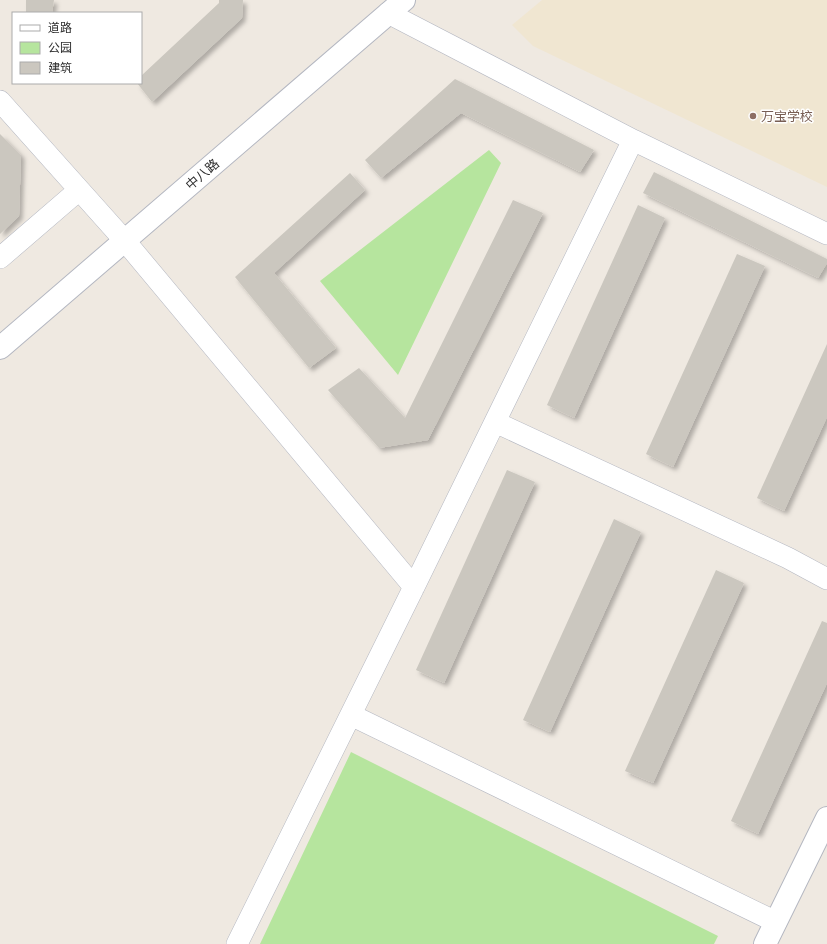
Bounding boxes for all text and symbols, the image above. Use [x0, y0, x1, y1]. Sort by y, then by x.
legend [12, 12, 142, 84]
text: 道路 [48, 20, 72, 35]
text: 公园 [48, 40, 72, 55]
text: 建筑 [48, 60, 72, 75]
place label: 万宝学校 [761, 108, 813, 124]
marker: 万宝学校 [748, 111, 758, 121]
street label: 中八路 [182, 155, 222, 193]

